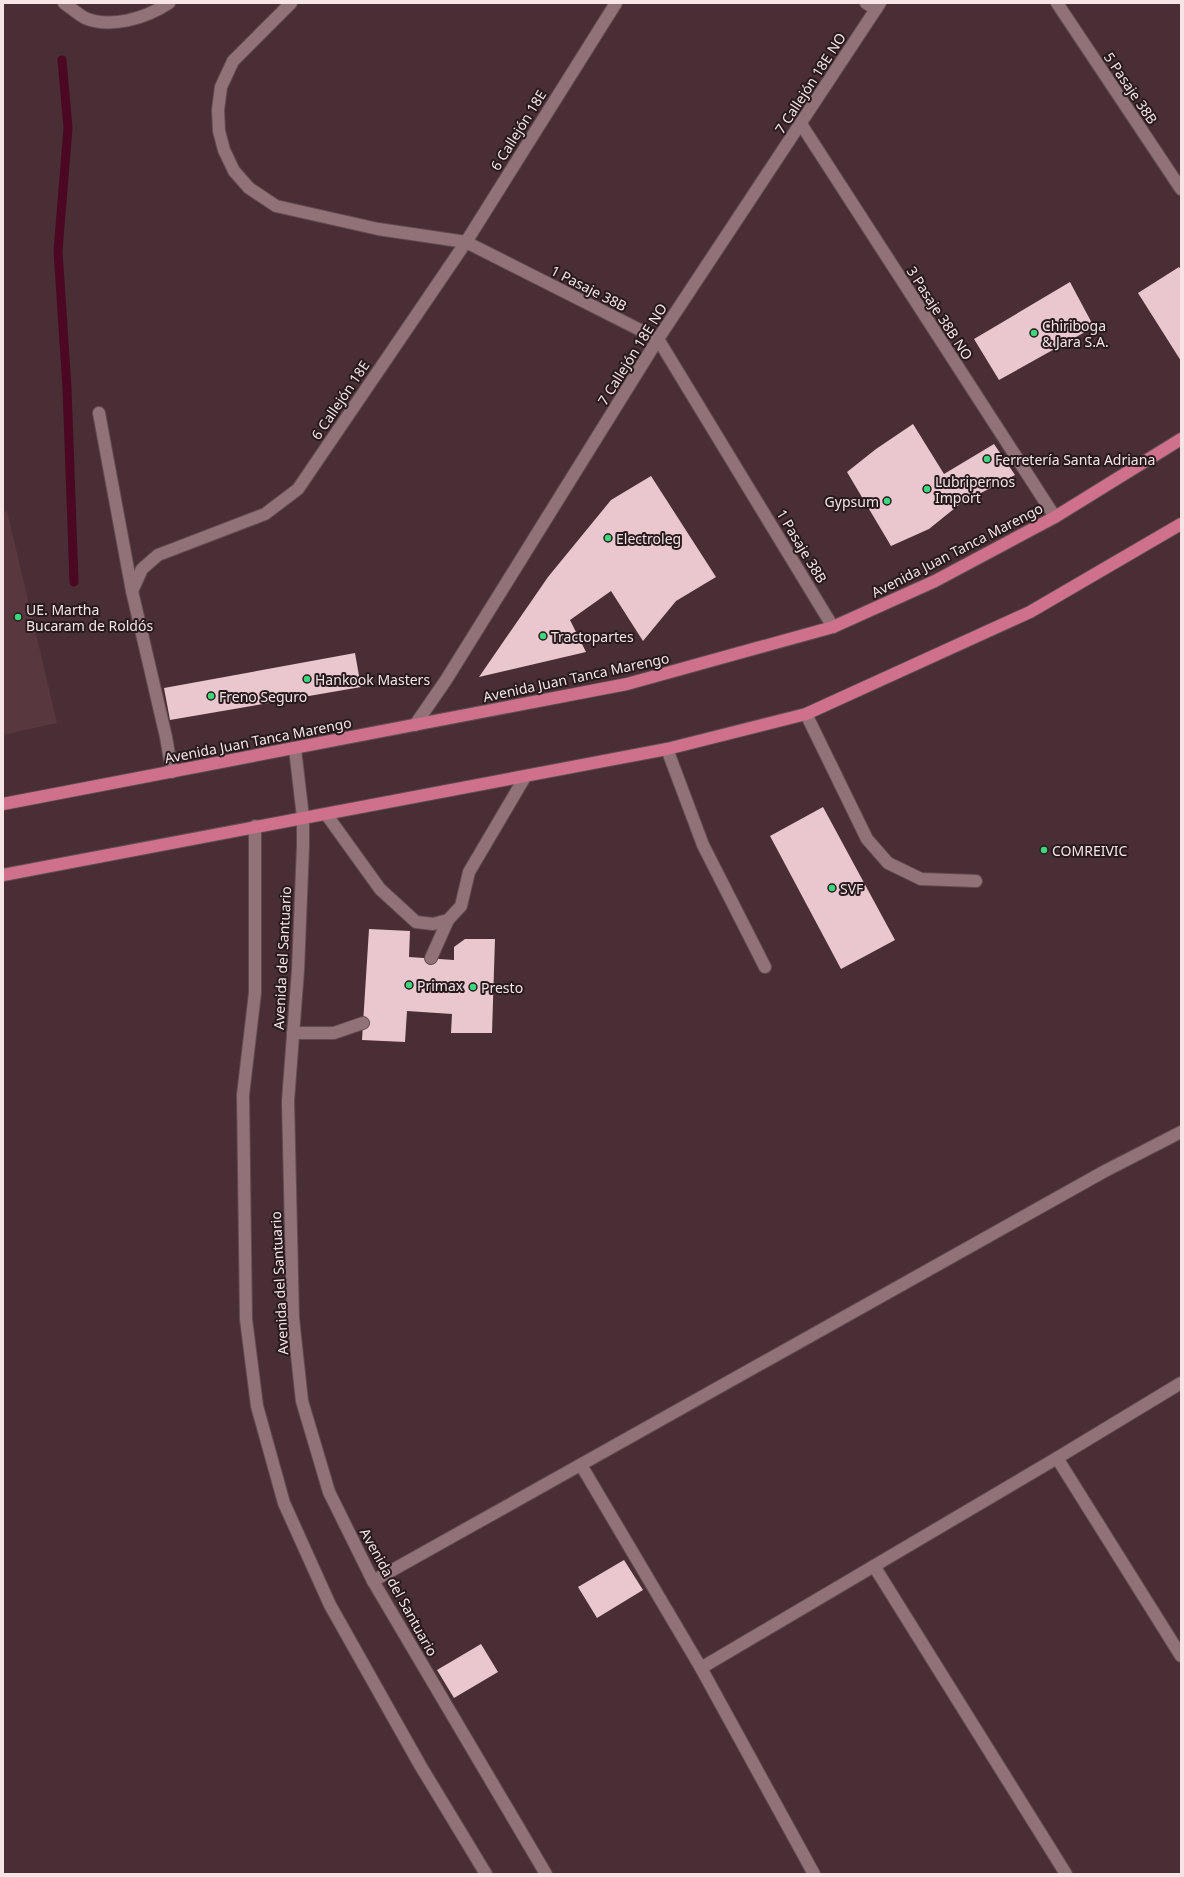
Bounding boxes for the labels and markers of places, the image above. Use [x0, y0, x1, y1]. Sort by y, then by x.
place label: Chiriboga & Jara S.A. [1042, 316, 1109, 351]
marker: Chiriboga & Jara S.A. [1029, 328, 1039, 338]
place label: Ferretería Santa Adriana [995, 450, 1155, 469]
marker: Ferretería Santa Adriana [982, 454, 992, 464]
place label: Lubripernos Import [935, 472, 1015, 507]
marker: Lubripernos Import [922, 484, 932, 494]
place label: Gypsum [825, 492, 879, 511]
marker: Gypsum [882, 496, 892, 506]
place label: Electroleg [616, 529, 681, 548]
marker: Electroleg [603, 533, 613, 543]
place label: UE. Martha Bucaram de Roldós [26, 600, 153, 635]
marker: UE. Martha Bucaram de Roldós [13, 612, 23, 622]
place label: Tractopartes [551, 627, 634, 646]
marker: Tractopartes [538, 631, 548, 641]
place label: Hankook Masters [315, 670, 430, 689]
marker: Hankook Masters [302, 674, 312, 684]
place label: Freno Seguro [219, 687, 307, 706]
marker: Freno Seguro [206, 691, 216, 701]
place label: COMREIVIC [1052, 841, 1128, 860]
marker: COMREIVIC [1039, 845, 1049, 855]
place label: SVF [840, 879, 863, 898]
marker: SVF [827, 883, 837, 893]
place label: Primax [417, 976, 464, 995]
place label: Presto [481, 978, 523, 997]
marker: Primax [404, 980, 414, 990]
marker: Presto [468, 982, 478, 992]

